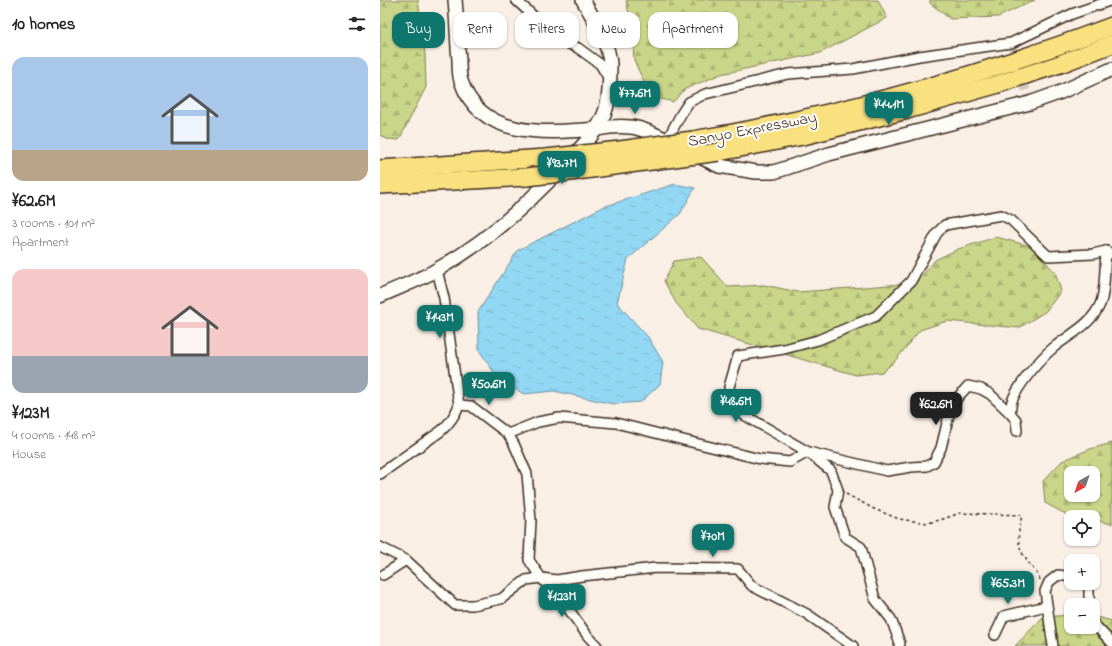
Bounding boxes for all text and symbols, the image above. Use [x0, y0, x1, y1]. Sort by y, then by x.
text: 10 homes [12, 12, 75, 37]
chip: Buy [392, 12, 445, 48]
chip: Rent [453, 12, 507, 48]
chip: Filters [515, 12, 579, 48]
chip: New [587, 12, 640, 48]
chip: Apartment [648, 12, 738, 48]
icon: filters [346, 13, 368, 35]
pin: ¥77.6M [602, 81, 668, 115]
icon: home [154, 83, 226, 155]
text: ¥77.6M [619, 84, 651, 103]
pin: ¥44.1M [856, 92, 922, 126]
text: ¥44.1M [874, 95, 904, 114]
street label: Sanyo Expressway [686, 106, 819, 154]
pin: ¥93.7M [529, 151, 595, 185]
text: ¥93.7M [547, 154, 577, 173]
text: ¥62.6M [12, 189, 56, 214]
text: 3 rooms · 101 m² [12, 214, 95, 233]
text: Apartment [12, 233, 69, 252]
icon: home [154, 295, 226, 367]
pin: ¥143M [412, 305, 468, 339]
text: ¥143M [426, 308, 454, 327]
pin: ¥50.6M [456, 372, 522, 406]
text: ¥50.6M [472, 375, 506, 394]
pin: ¥48.6M [703, 389, 769, 423]
text: ¥48.6M [720, 392, 752, 411]
pin: ¥62.6M [903, 392, 969, 426]
text: ¥62.6M [919, 395, 953, 414]
text: ¥123M [12, 401, 50, 426]
text: 4 rooms · 148 m² [12, 426, 96, 445]
text: House [12, 445, 46, 464]
north arrow [1064, 466, 1100, 502]
map controls [1064, 466, 1100, 634]
button: locate [1064, 510, 1100, 546]
pin: ¥70M [689, 524, 737, 558]
text: ¥70M [701, 527, 725, 546]
button: + [1064, 554, 1100, 590]
pin: ¥65.3M [975, 571, 1041, 605]
text: ¥65.3M [991, 574, 1025, 593]
pin: ¥123M [534, 584, 590, 618]
text: ¥123M [548, 587, 576, 606]
button: − [1064, 598, 1100, 634]

